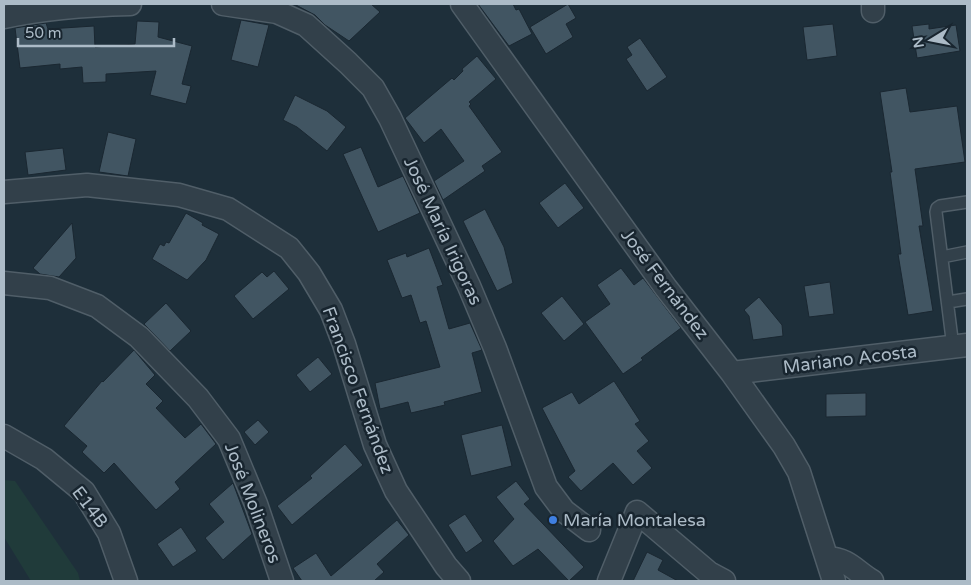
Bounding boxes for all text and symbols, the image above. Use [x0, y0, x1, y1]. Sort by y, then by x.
scale bar [18, 15, 174, 47]
north arrow [906, 15, 956, 65]
text: 50 m [25, 24, 62, 42]
text: N [909, 35, 928, 49]
street label: José María Irigoras [399, 153, 487, 309]
street label: José Fernández [616, 224, 714, 344]
street label: Francisco Fernández [318, 303, 398, 477]
street label: Mariano Acosta [782, 340, 918, 378]
street label: José Molineros [220, 440, 286, 566]
street label: E14B [67, 482, 113, 532]
place label: María Montalesa [563, 509, 706, 531]
marker: María Montalesa [547, 514, 559, 526]

